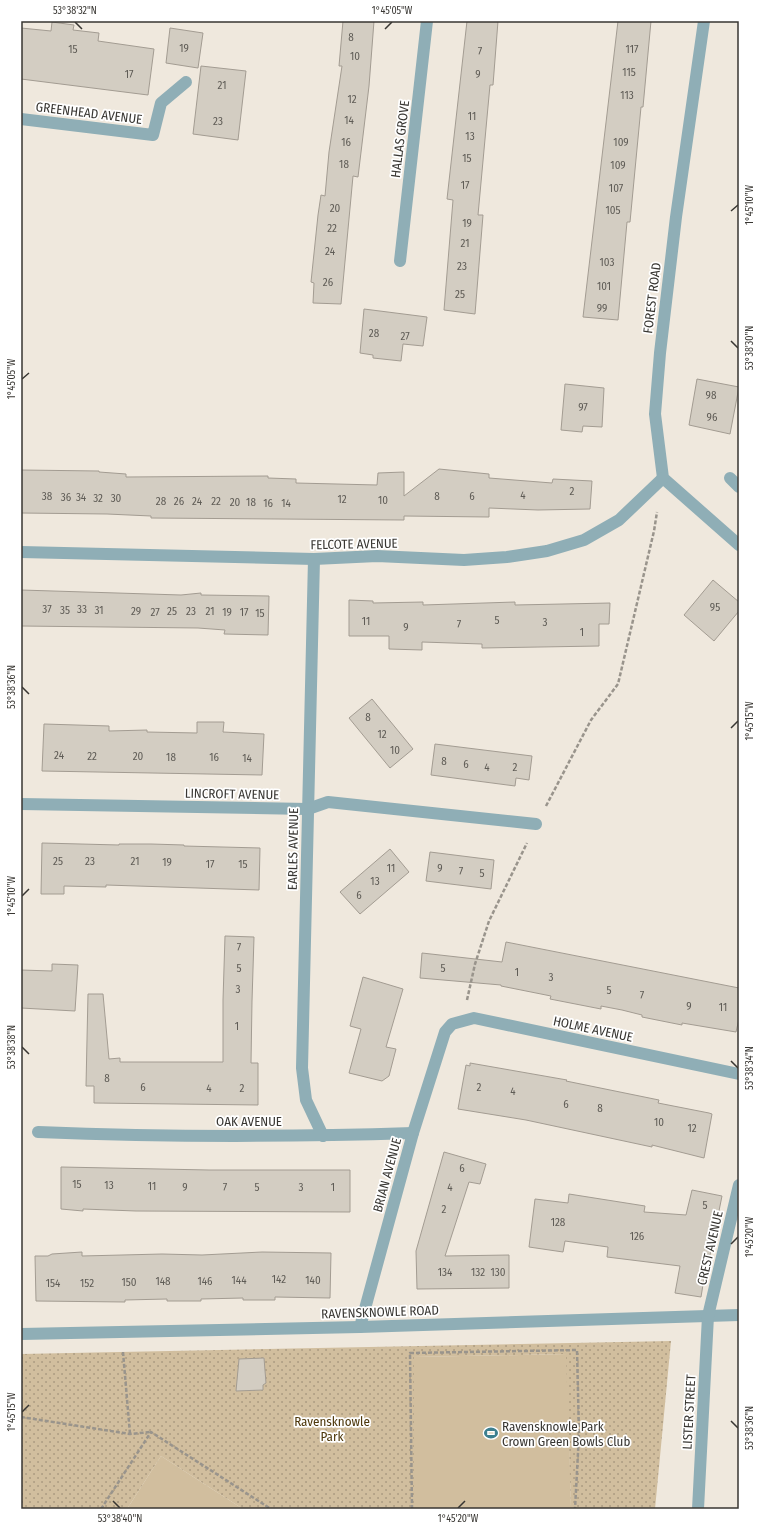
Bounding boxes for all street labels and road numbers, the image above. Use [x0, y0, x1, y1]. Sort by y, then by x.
street label: GREENHEAD AVENUE [35, 99, 143, 127]
street label: HALLAS GROVE [388, 99, 412, 179]
street label: FOREST ROAD [640, 262, 664, 334]
street label: FELCOTE AVENUE [310, 536, 398, 552]
street label: LINCROFT AVENUE [185, 786, 279, 802]
street label: EARLES AVENUE [285, 808, 301, 890]
street label: HOLME AVENUE [552, 1013, 634, 1045]
street label: OAK AVENUE [216, 1114, 282, 1129]
street label: BRIAN AVENUE [370, 1136, 404, 1214]
street label: CREST AVENUE [694, 1209, 726, 1287]
street label: RAVENSKNOWLE ROAD [321, 1302, 439, 1322]
street label: LISTER STREET [680, 1374, 698, 1450]

